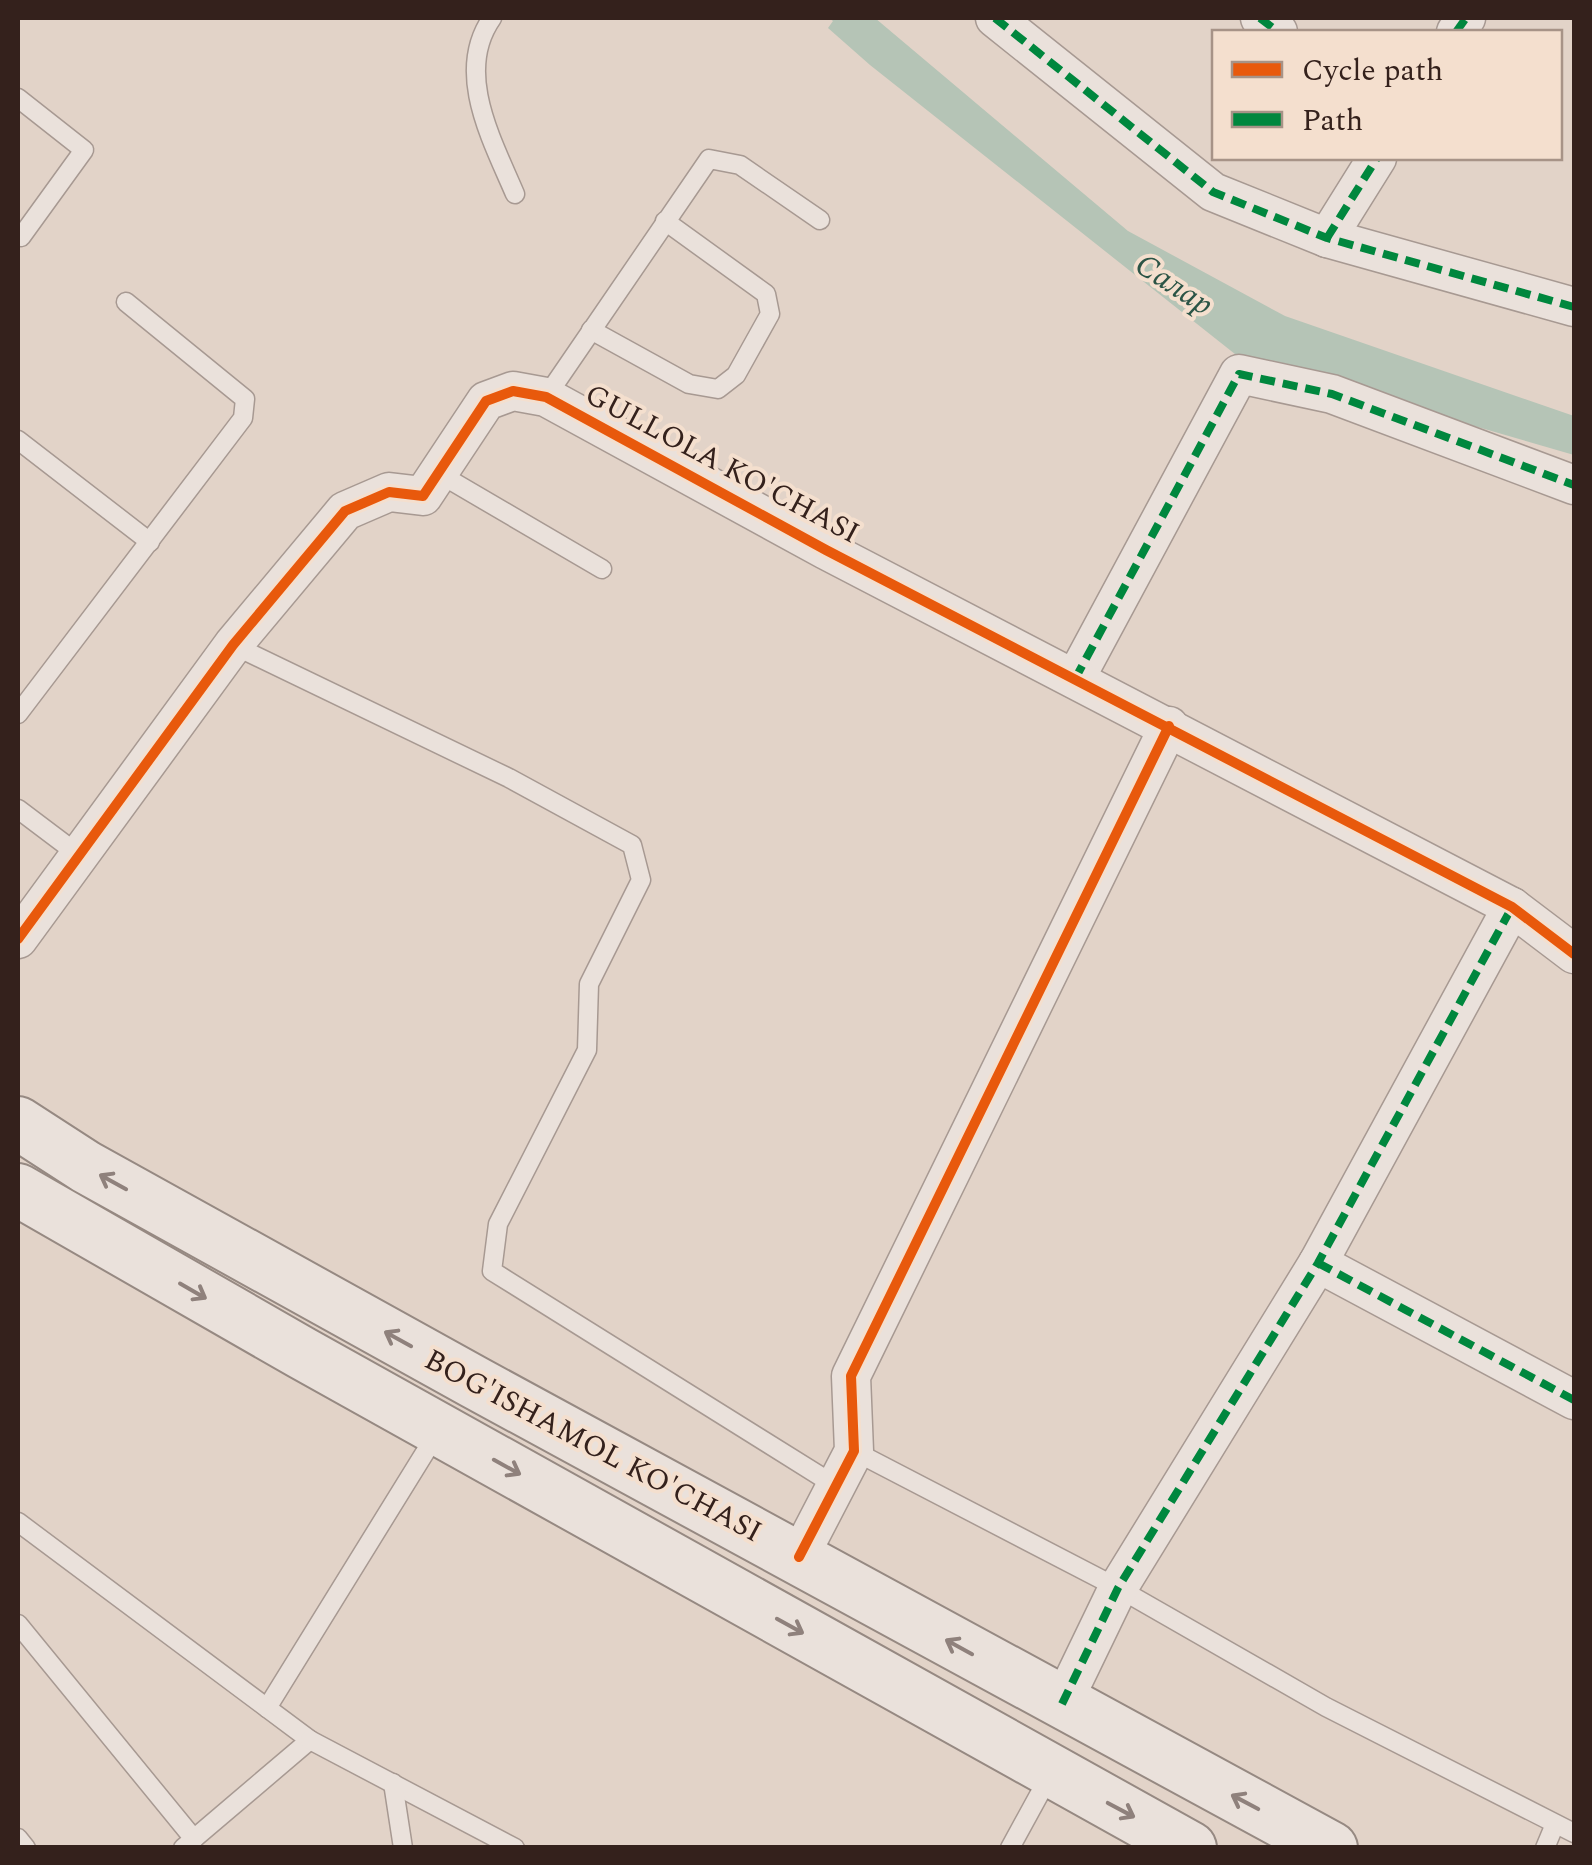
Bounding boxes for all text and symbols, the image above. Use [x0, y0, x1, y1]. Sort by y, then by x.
legend [1212, 30, 1562, 160]
text: Cycle path [1302, 48, 1443, 94]
text: Path [1302, 98, 1363, 144]
water label: Салар [1125, 241, 1223, 329]
street label: GULLOLA KO'CHASI [576, 372, 868, 556]
one-way arrow [99, 1172, 129, 1192]
one-way arrow [177, 1282, 207, 1302]
one-way arrow [383, 1329, 413, 1349]
street label: BOG'ISHAMOL KO'CHASI [416, 1337, 770, 1555]
one-way arrow [492, 1457, 521, 1477]
one-way arrow [776, 1616, 804, 1636]
one-way arrow [945, 1636, 974, 1656]
one-way arrow [1230, 1791, 1260, 1811]
one-way arrow [1105, 1801, 1135, 1820]

